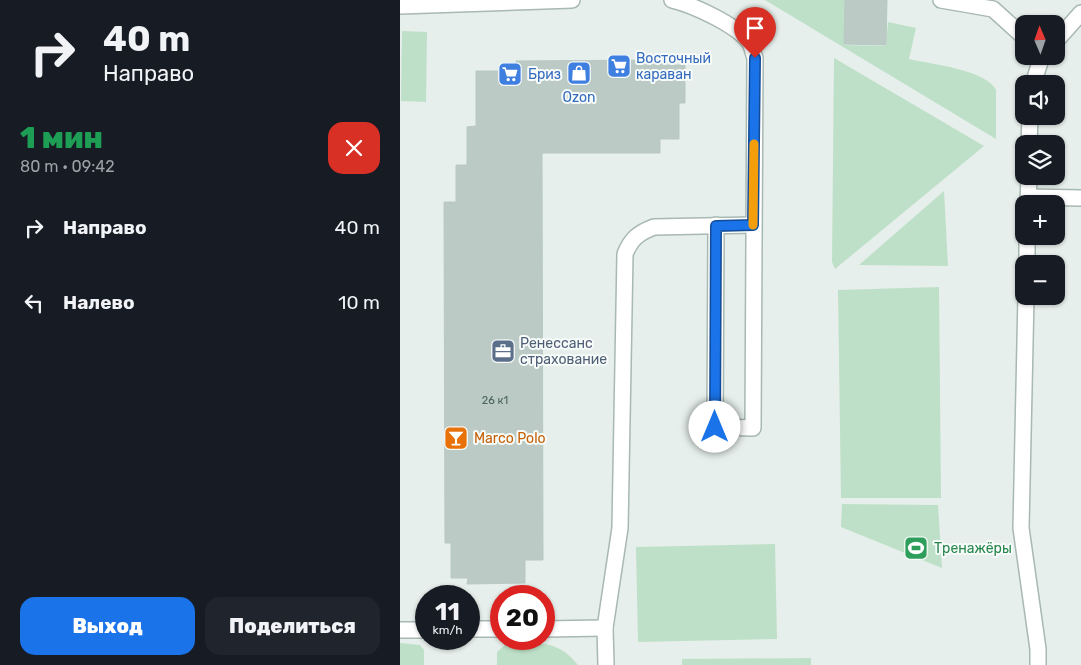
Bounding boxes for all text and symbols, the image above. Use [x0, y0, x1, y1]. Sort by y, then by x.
pin [734, 7, 776, 58]
icon: arrive [741, 14, 769, 42]
north arrow [1015, 15, 1065, 65]
map controls [1015, 15, 1065, 305]
text: 40 m [103, 18, 190, 60]
icon: right [20, 20, 85, 85]
place label: Восточный караван [636, 50, 711, 83]
supermarket icon: Восточный караван [606, 53, 632, 79]
text: Направо [103, 60, 194, 87]
shop icon: Ozon [566, 60, 592, 86]
supermarket icon: Бриз [497, 61, 523, 87]
place label: Бриз [528, 66, 561, 83]
button: sound [1015, 75, 1065, 125]
place label: Ozon [562, 89, 596, 106]
text: 1 мин [20, 120, 103, 156]
button: close [328, 122, 380, 174]
button: layers [1015, 135, 1065, 185]
text: 80 m · 09:42 [20, 157, 115, 176]
button: + [1015, 195, 1065, 245]
icon: right [20, 214, 48, 242]
text: Направо [63, 216, 147, 239]
text: 40 m [335, 216, 380, 239]
button: − [1015, 255, 1065, 305]
icon: left [20, 289, 48, 317]
text: Налево [63, 291, 135, 314]
text: 10 m [338, 291, 380, 314]
place label: Ренессанс страхование [520, 335, 607, 368]
office icon: Ренессанс страхование [490, 338, 516, 364]
house number: 26 к1 [482, 394, 508, 407]
position arrow [688, 400, 740, 452]
bar icon: Marco Polo [443, 425, 469, 451]
place label: Marco Polo [474, 430, 546, 447]
sports icon: Тренажёры [903, 535, 929, 561]
place label: Тренажёры [934, 540, 1012, 557]
speed limit sign: 20 [490, 585, 555, 650]
button: Выход [20, 597, 195, 655]
button: Поделиться [205, 597, 380, 655]
text: 11 [435, 597, 460, 626]
text: km/h [433, 623, 462, 637]

